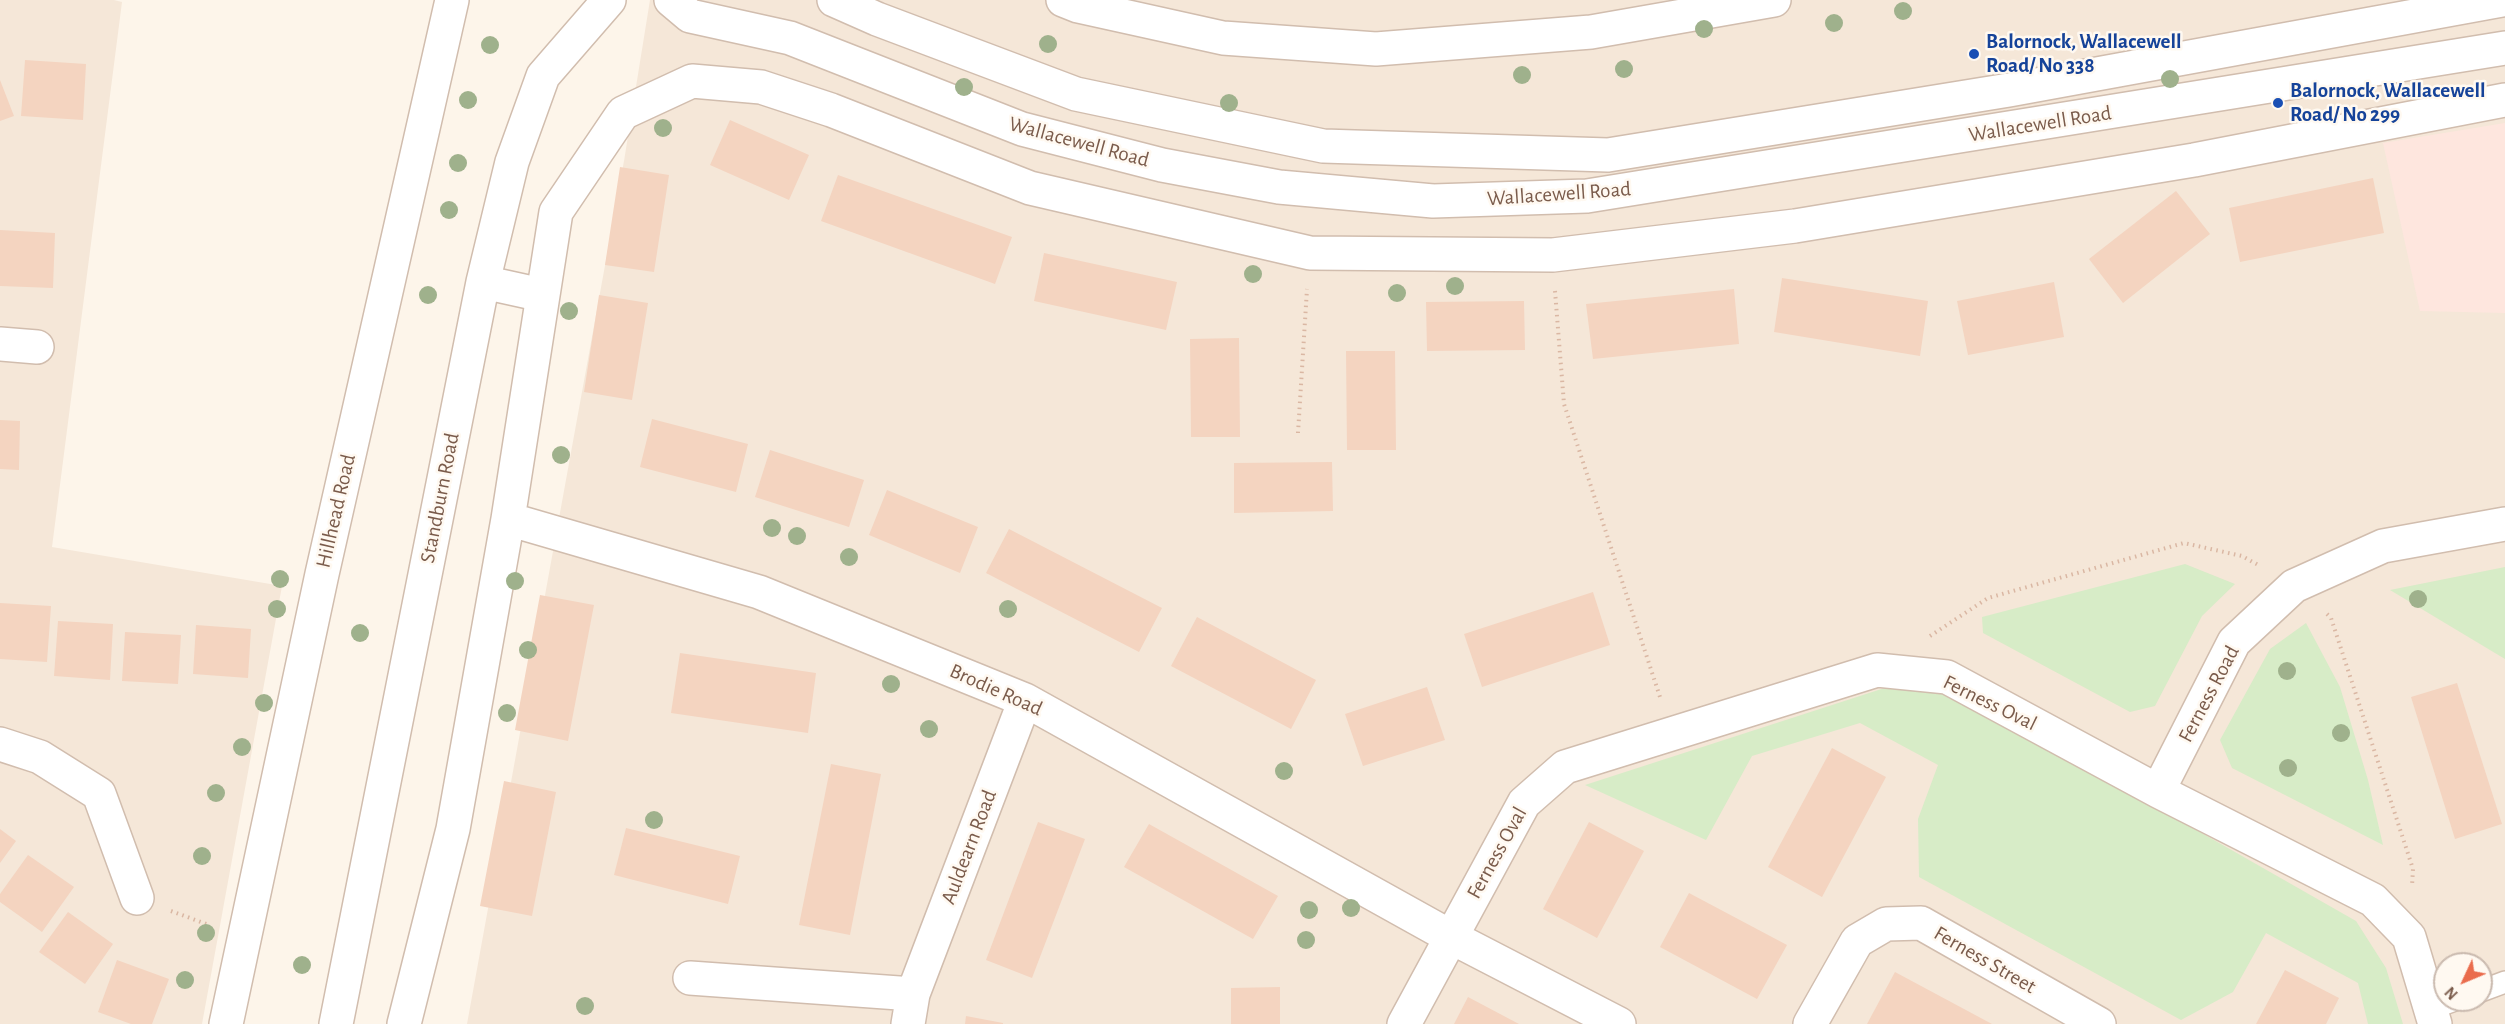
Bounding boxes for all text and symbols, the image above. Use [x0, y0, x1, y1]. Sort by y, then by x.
place label: Balornock, Wallacewell Road/ No 338 [1986, 29, 2181, 79]
marker: Balornock, Wallacewell Road/ No 338 [1967, 47, 1981, 61]
place label: Balornock, Wallacewell Road/ No 299 [2290, 78, 2485, 128]
marker: Balornock, Wallacewell Road/ No 299 [2271, 96, 2285, 110]
street label: Wallacewell Road [1967, 100, 2113, 148]
street label: Wallacewell Road [1006, 111, 1152, 173]
street label: Wallacewell Road [1486, 176, 1632, 212]
street label: Standburn Road [415, 431, 465, 565]
street label: Hillhead Road [311, 452, 361, 570]
street label: Ferness Road [2173, 641, 2245, 747]
street label: Brodie Road [946, 658, 1046, 722]
street label: Ferness Oval [1939, 670, 2041, 736]
street label: Auldearn Road [936, 786, 1002, 908]
street label: Ferness Oval [1461, 803, 1533, 903]
street label: Ferness Street [1929, 921, 2041, 999]
north arrow [2433, 952, 2493, 1012]
text: N [2442, 984, 2461, 1003]

